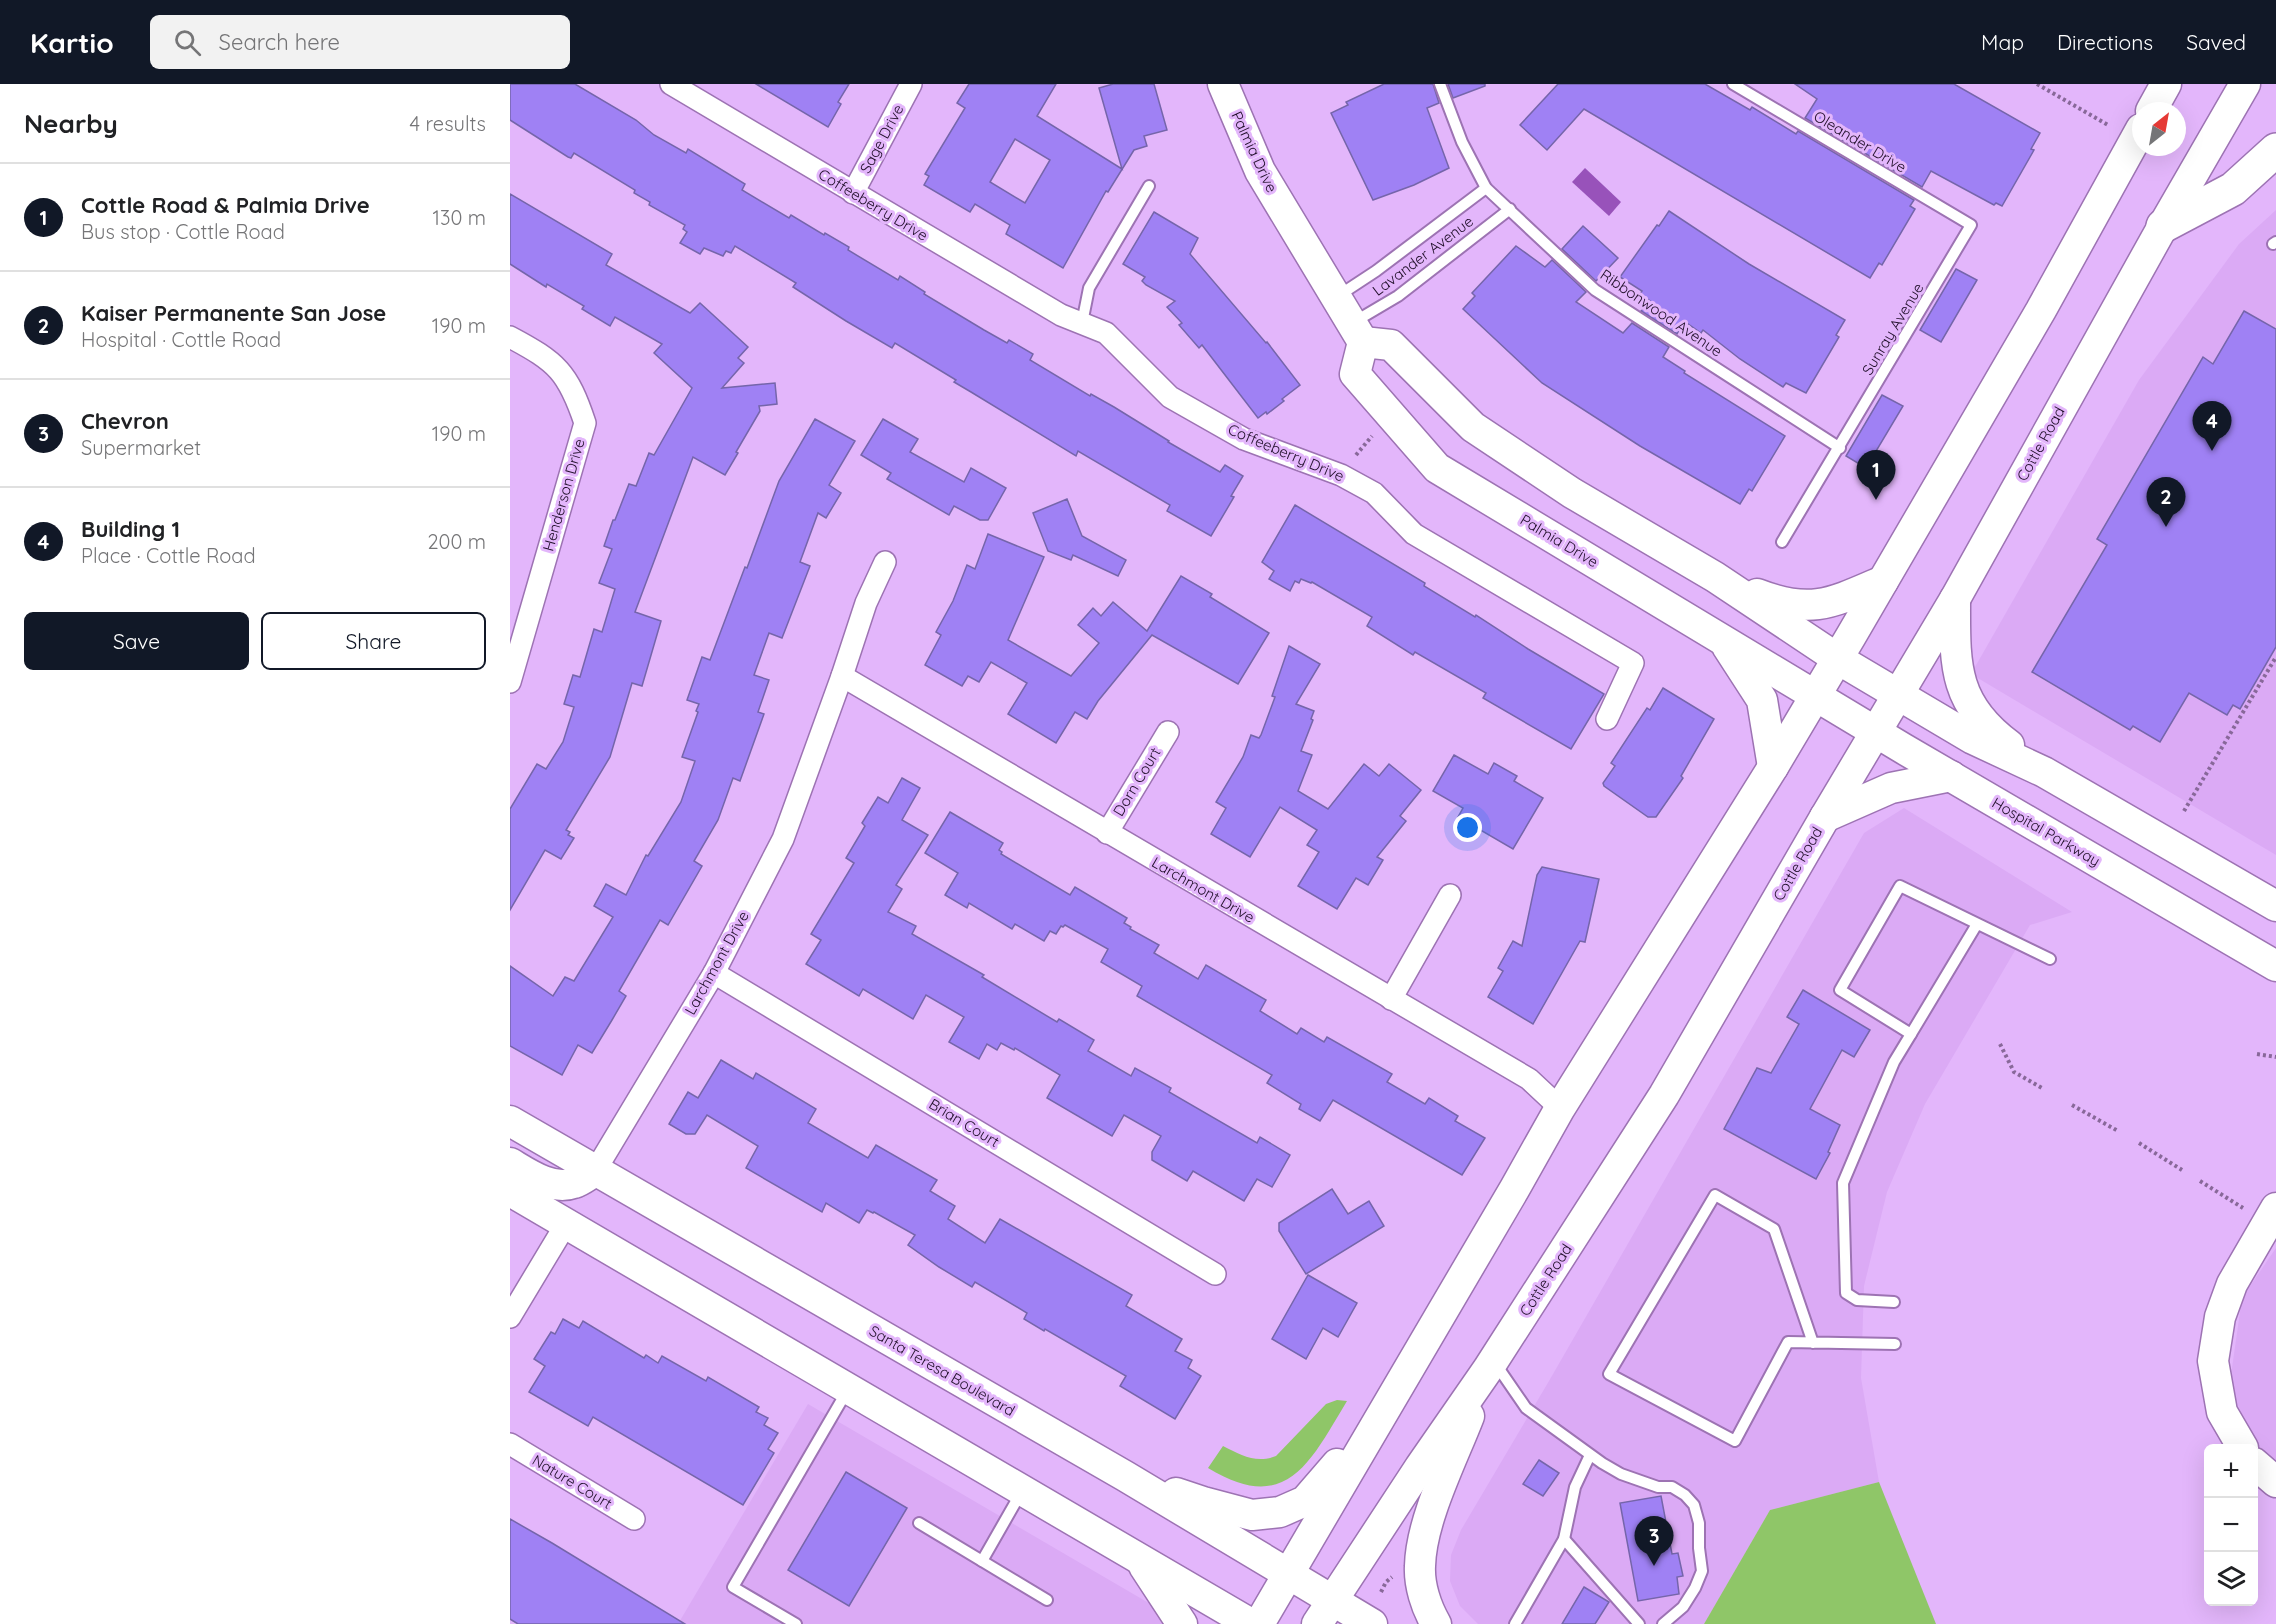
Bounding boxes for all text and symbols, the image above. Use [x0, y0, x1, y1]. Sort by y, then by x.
search box [150, 15, 570, 69]
text: Kartio [30, 25, 114, 60]
icon: search [171, 26, 204, 59]
text: Search here [219, 28, 340, 56]
text: Map [1981, 29, 2024, 55]
text: Directions [2057, 29, 2153, 55]
text: Saved [2186, 29, 2246, 55]
street label: Sage Drive [856, 101, 908, 176]
north arrow [2132, 102, 2186, 156]
street label: Oleander Drive [1811, 106, 1910, 177]
text: Nearby [24, 107, 118, 140]
street label: Palmia Drive [1227, 108, 1282, 195]
text: 4 results [410, 111, 486, 136]
street label: Coffeeberry Drive [815, 164, 931, 245]
text: Cottle Road & Palmia Drive [81, 191, 370, 219]
text: 1 [40, 205, 47, 230]
text: 130 m [433, 205, 486, 230]
street label: Lavander Avenue [1369, 212, 1477, 300]
text: Bus stop · Cottle Road [81, 219, 285, 244]
street label: Ribbonwood Avenue [1597, 265, 1726, 360]
street label: Sunray Avenue [1858, 279, 1928, 378]
text: Kaiser Permanente San Jose [81, 299, 386, 327]
text: 2 [38, 313, 49, 338]
text: 190 m [432, 313, 486, 338]
text: Hospital · Cottle Road [81, 327, 281, 352]
pin: 4 [2192, 402, 2232, 451]
street label: Cottle Road [2012, 403, 2069, 484]
text: Chevron [81, 407, 169, 435]
street label: Coffeeberry Drive [1225, 419, 1347, 486]
text: 3 [38, 421, 49, 446]
text: 190 m [432, 421, 486, 446]
text: Supermarket [81, 435, 201, 460]
street label: Henderson Drive [538, 436, 589, 553]
pin: 1 [1856, 450, 1896, 500]
pin: 2 [2146, 478, 2186, 527]
street label: Palmia Drive [1517, 510, 1602, 571]
text: Building 1 [81, 515, 180, 543]
text: 4 [38, 529, 49, 554]
text: 200 m [427, 529, 486, 554]
text: Place · Cottle Road [81, 543, 256, 568]
button: Save [24, 612, 249, 670]
button: Share [261, 612, 486, 670]
street label: Dorn Court [1109, 744, 1164, 820]
street label: Hospital Parkway [1989, 793, 2104, 870]
your location [1453, 813, 1482, 842]
street label: Cottle Road [1769, 823, 1826, 904]
street label: Larchmont Drive [1148, 852, 1258, 927]
street label: Larchmont Drive [680, 908, 753, 1018]
street label: Brian Court [926, 1094, 1003, 1151]
street label: Cottle Road [1515, 1240, 1576, 1319]
street label: Santa Teresa Boulevard [866, 1321, 1018, 1420]
map controls [2204, 1444, 2258, 1606]
button: + [2204, 1444, 2258, 1498]
street label: Nature Court [529, 1450, 616, 1513]
button: − [2204, 1498, 2258, 1552]
pin: 3 [1634, 1516, 1674, 1566]
button: layers [2204, 1552, 2258, 1606]

